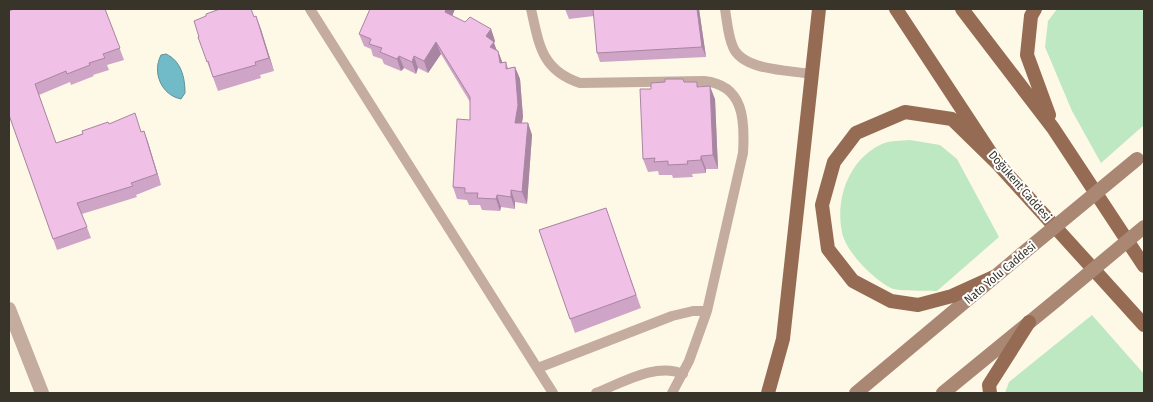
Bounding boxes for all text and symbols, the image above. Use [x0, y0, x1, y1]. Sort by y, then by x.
street label: Doğukent Caddesi [986, 148, 1054, 224]
street label: Nato Yolu Caddesi [962, 239, 1038, 307]

